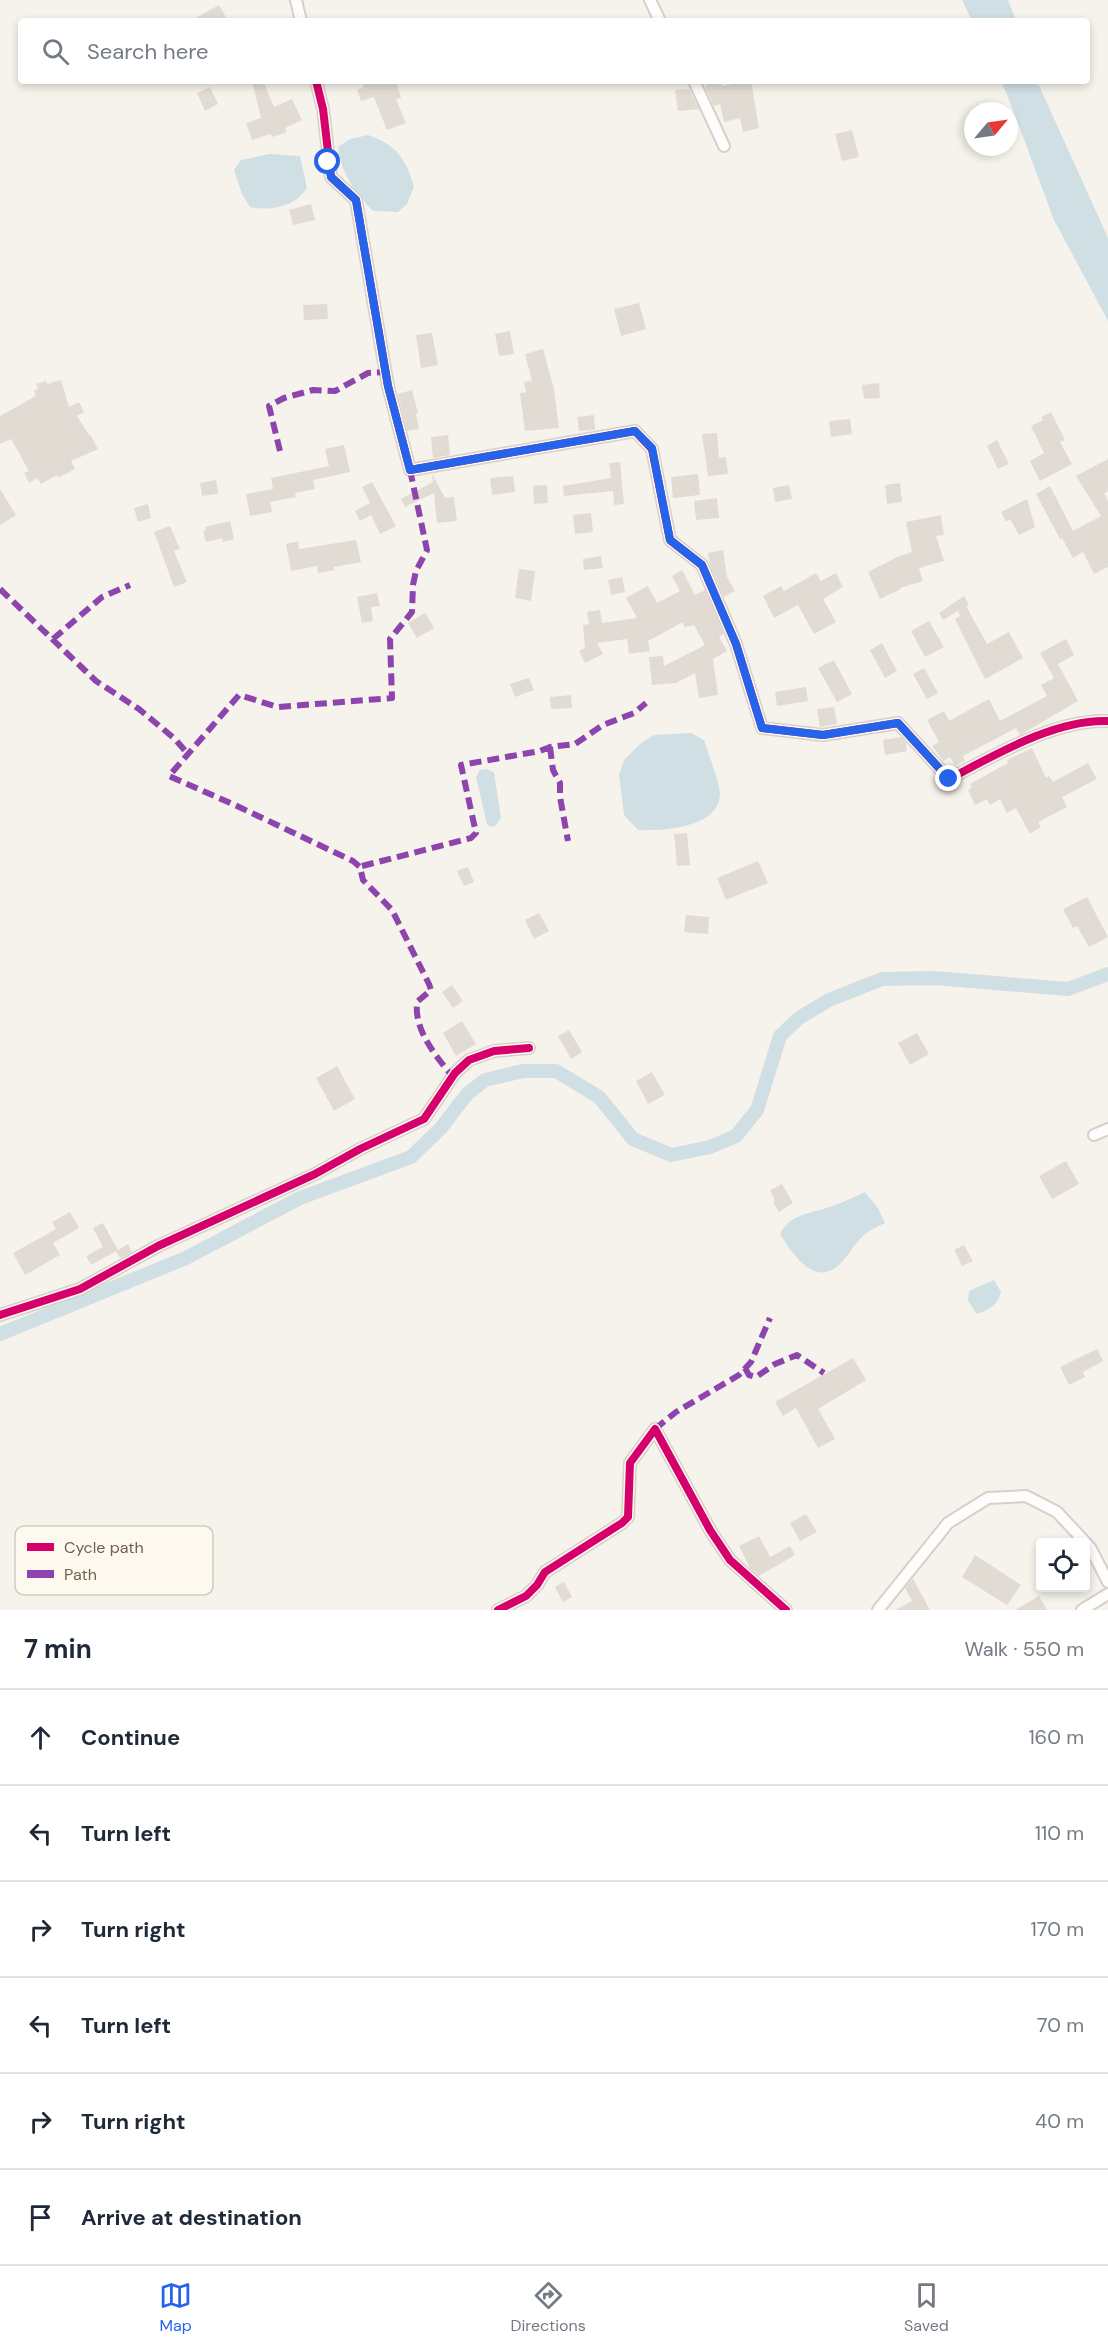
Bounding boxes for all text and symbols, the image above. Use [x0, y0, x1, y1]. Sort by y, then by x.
search box [18, 18, 1090, 84]
icon: search [39, 35, 72, 68]
text: Search here [87, 37, 208, 66]
north arrow [964, 102, 1018, 156]
route start [314, 148, 340, 174]
route end [935, 765, 961, 791]
legend [15, 1526, 213, 1595]
text: Cycle path [64, 1537, 144, 1558]
map controls [1036, 1538, 1090, 1592]
button: locate [1036, 1538, 1090, 1592]
text: Path [64, 1564, 97, 1585]
text: 7 min [24, 1632, 92, 1666]
text: Walk · 550 m [964, 1636, 1084, 1662]
icon: ahead [24, 1721, 57, 1754]
text: Continue [81, 1723, 180, 1752]
text: 160 m [1028, 1724, 1084, 1750]
icon: left [24, 1817, 57, 1850]
text: Turn left [81, 1819, 171, 1848]
text: 110 m [1035, 1820, 1084, 1846]
icon: right [24, 1913, 57, 1946]
text: Turn right [81, 1915, 186, 1944]
text: 170 m [1031, 1916, 1084, 1942]
icon: left [24, 2009, 57, 2042]
text: Turn left [81, 2011, 171, 2040]
text: 70 m [1037, 2012, 1084, 2038]
icon: right [24, 2105, 57, 2138]
text: Turn right [81, 2107, 186, 2136]
text: 40 m [1035, 2108, 1084, 2134]
icon: arrive [24, 2201, 57, 2234]
text: Arrive at destination [81, 2203, 302, 2232]
tab: Map [159, 2279, 192, 2336]
tab: Directions [510, 2279, 586, 2336]
tab: Saved [904, 2279, 949, 2336]

